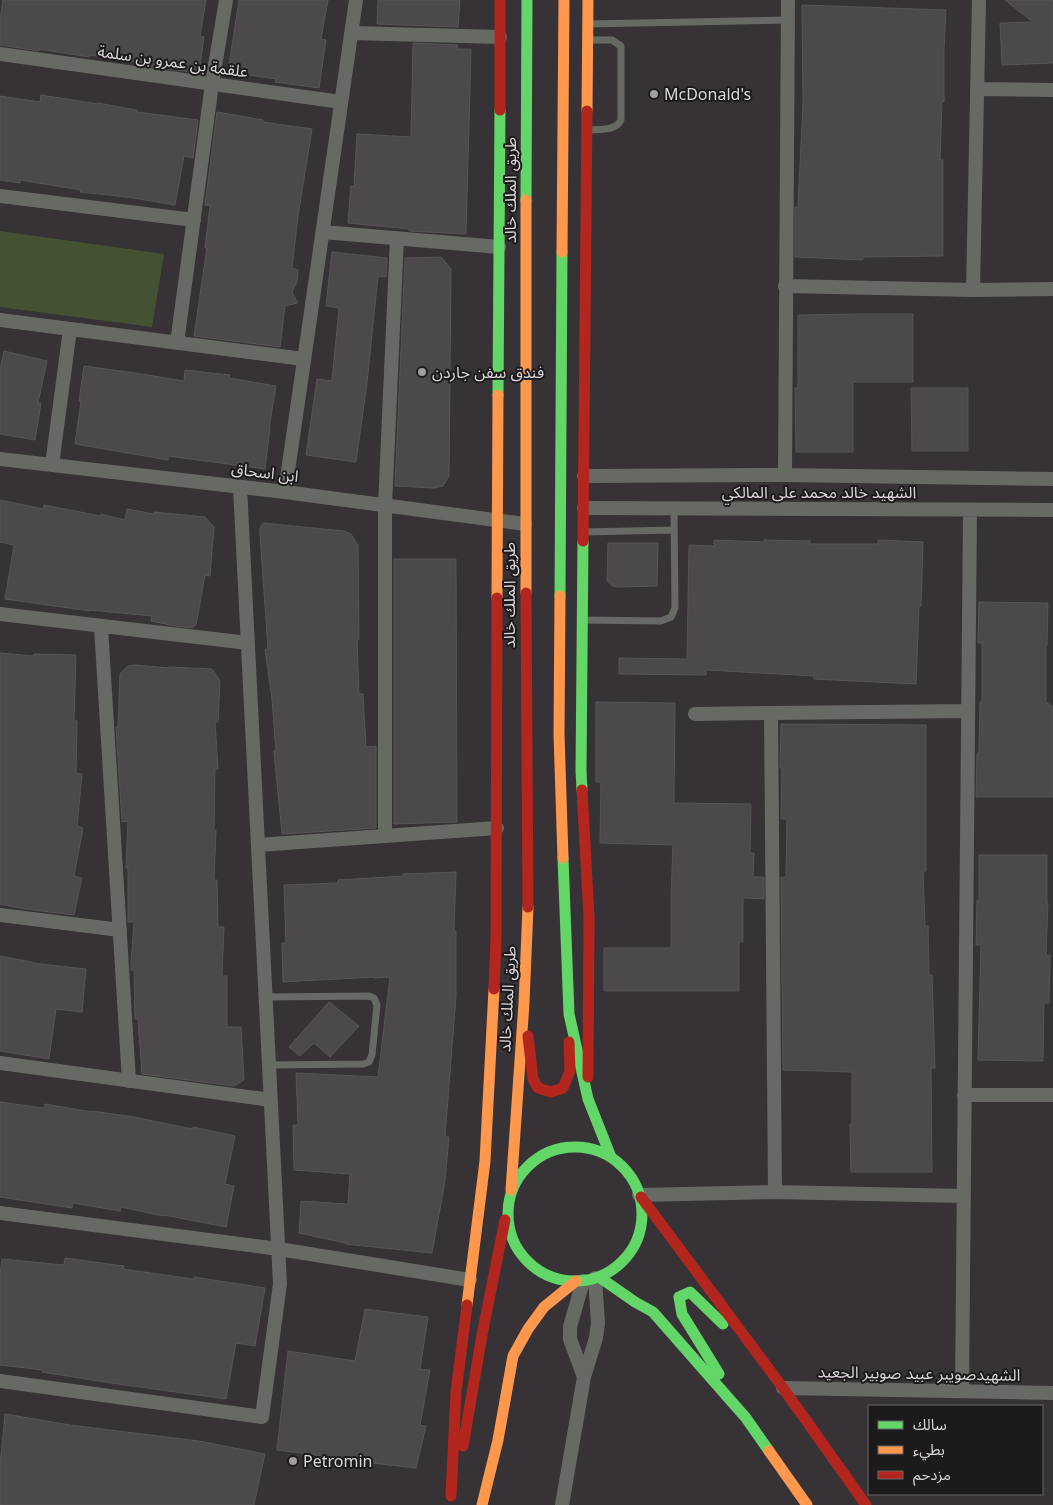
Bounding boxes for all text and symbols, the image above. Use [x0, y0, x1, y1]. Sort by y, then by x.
street label: علقمة بن عمرو بن سلمة [96, 40, 250, 82]
place label: McDonald's [664, 83, 751, 105]
marker: McDonald's [648, 88, 660, 100]
street label: طريق الملك خالد [499, 137, 521, 243]
place label: فندق سفن جاردن [432, 361, 544, 383]
marker: فندق سفن جاردن [416, 366, 428, 378]
street label: ابن اسحاق [230, 457, 300, 487]
street label: الشهيد خالد محمد على المالكي [722, 481, 916, 505]
street label: طريق الملك خالد [498, 542, 520, 648]
street label: طريق الملك خالد [493, 945, 521, 1053]
street label: الشهيدصويبر عبيد صوبير الجعيد [817, 1360, 1021, 1386]
legend [868, 1405, 1043, 1495]
text: سالك [913, 1414, 947, 1434]
text: بطيء [913, 1439, 945, 1461]
place label: Petromin [303, 1450, 372, 1472]
marker: Petromin [287, 1455, 299, 1467]
text: مزدحم [913, 1464, 951, 1486]

